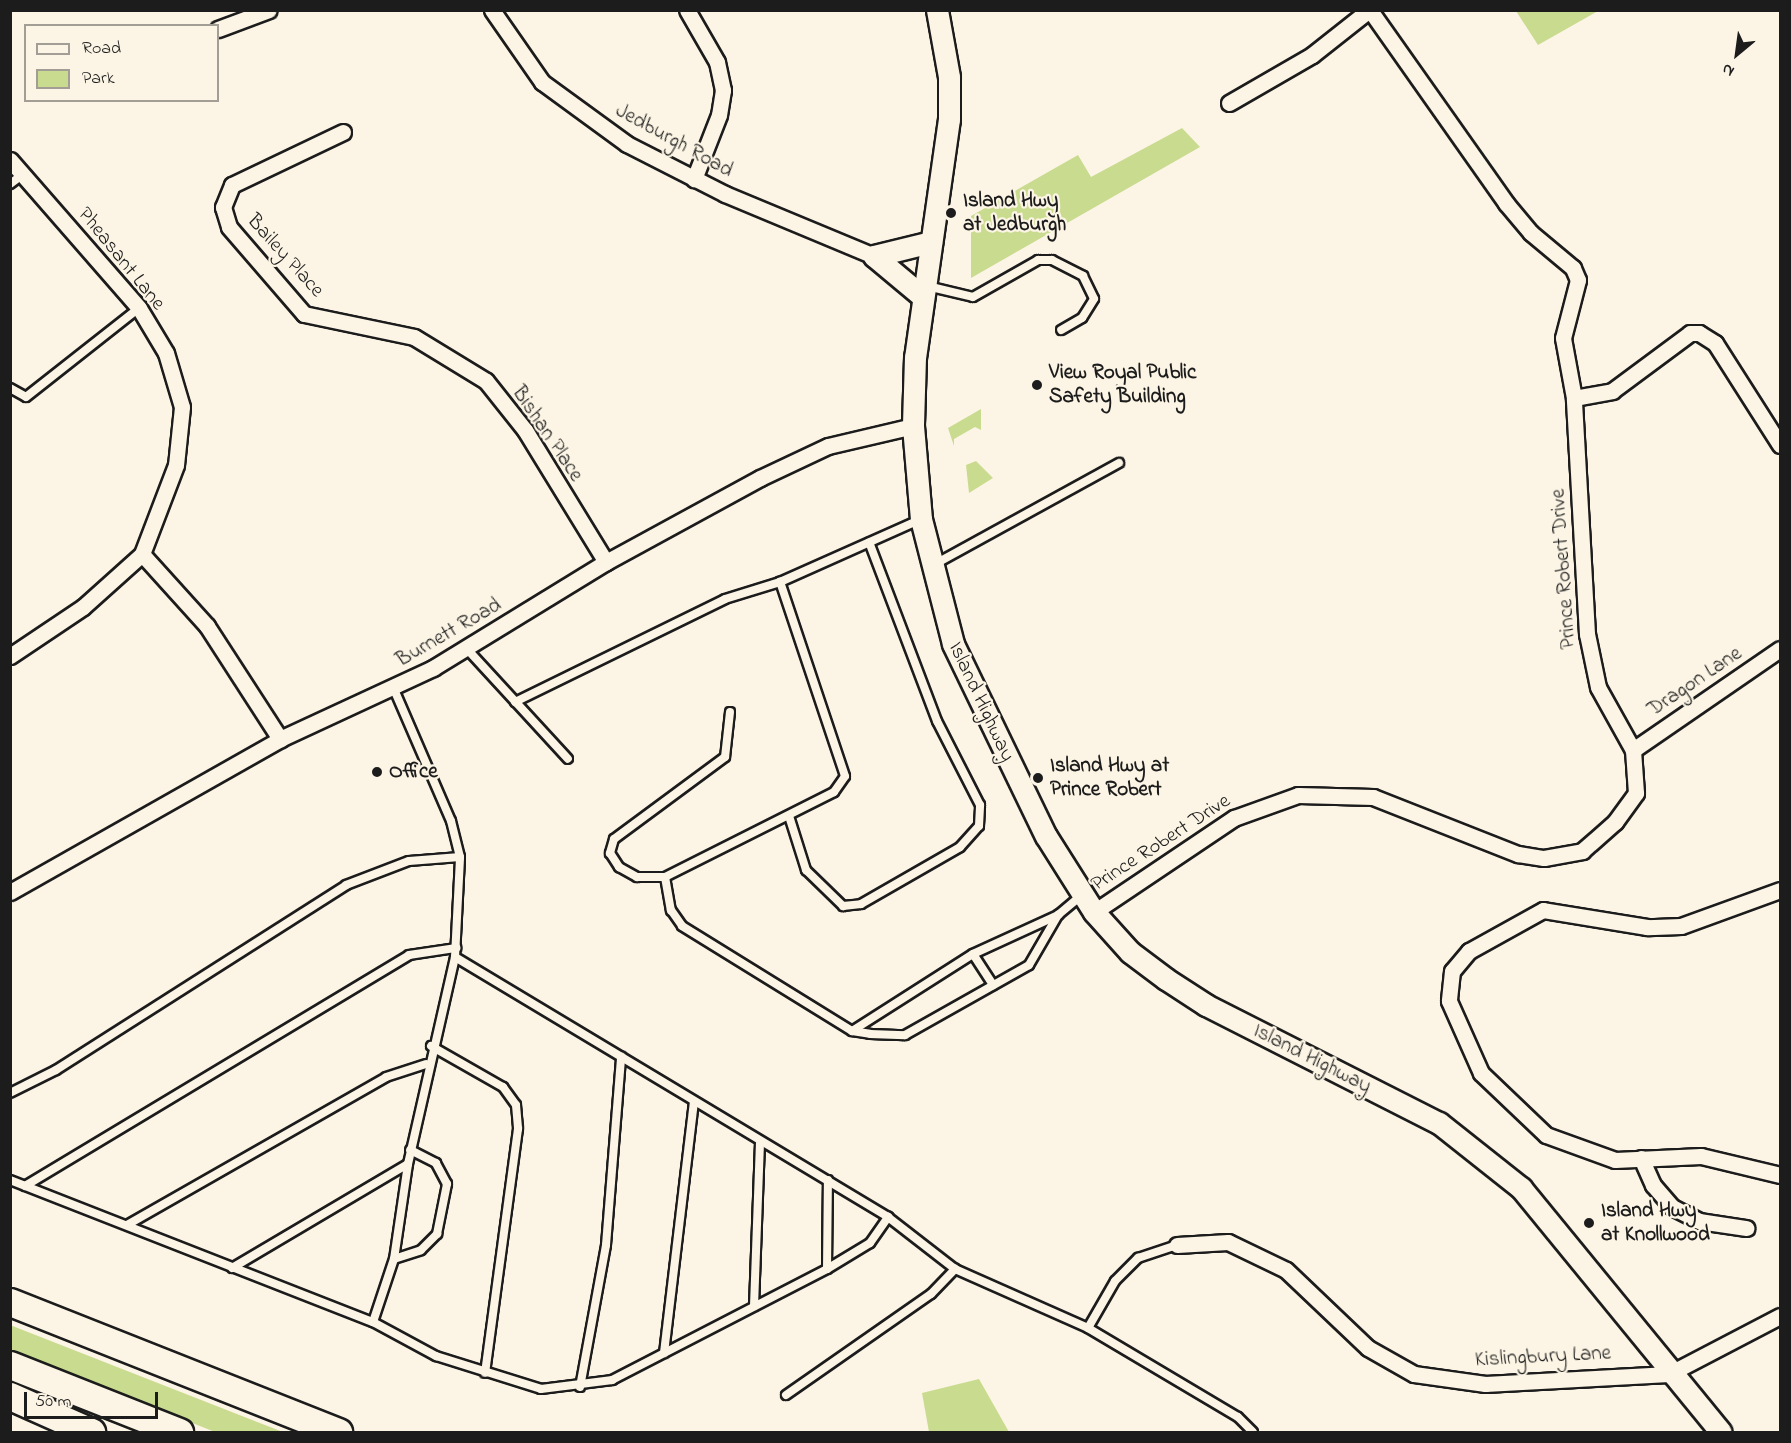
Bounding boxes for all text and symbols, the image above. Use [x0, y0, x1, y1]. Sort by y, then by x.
legend [24, 24, 219, 102]
north arrow [1707, 24, 1767, 84]
text: Road [82, 36, 121, 62]
text: N [1718, 57, 1739, 83]
text: Park [82, 66, 115, 92]
street label: Jedburgh Road [611, 98, 737, 184]
place label: Island Hwy at Jedburgh [963, 188, 1066, 238]
street label: Pheasant Lane [72, 202, 170, 316]
marker: Island Hwy at Jedburgh [944, 206, 958, 220]
street label: Bailey Place [241, 209, 329, 303]
place label: View Royal Public Safety Building [1049, 360, 1196, 410]
marker: View Royal Public Safety Building [1030, 378, 1044, 392]
street label: Bishan Place [506, 381, 588, 487]
street label: Prince Robert Drive [1546, 488, 1582, 650]
street label: Burnett Road [392, 593, 506, 673]
street label: Island Highway [942, 638, 1020, 766]
street label: Dragon Lane [1643, 641, 1747, 723]
place label: Island Hwy at Prince Robert [1050, 753, 1169, 803]
place label: Office [389, 759, 438, 785]
marker: Office [370, 765, 384, 779]
marker: Island Hwy at Prince Robert [1031, 771, 1045, 785]
street label: Prince Robert Drive [1087, 789, 1235, 897]
street label: Island Highway [1249, 1018, 1375, 1100]
place label: Island Hwy at Knollwood [1601, 1198, 1710, 1248]
marker: Island Hwy at Knollwood [1582, 1216, 1596, 1230]
street label: Kislingbury Lane [1474, 1341, 1612, 1373]
scale bar [27, 1380, 160, 1418]
text: 50 m [35, 1389, 72, 1415]

